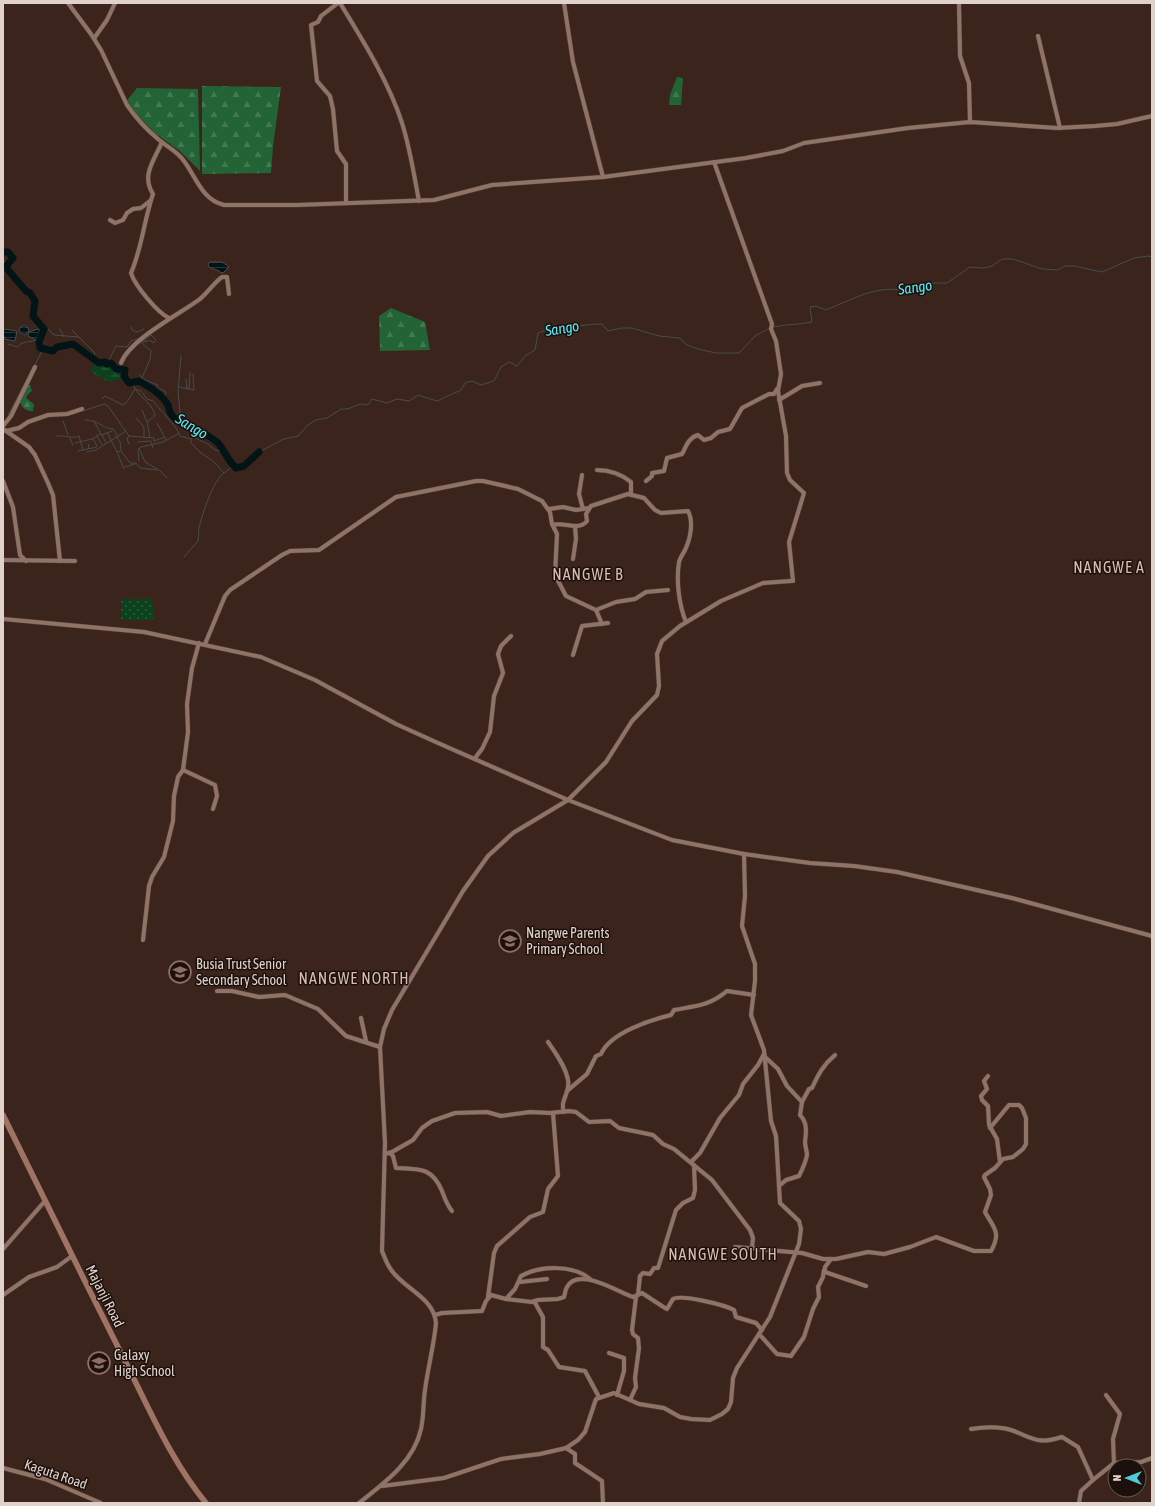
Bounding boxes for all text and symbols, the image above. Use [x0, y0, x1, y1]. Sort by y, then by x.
water label: Sango [896, 276, 933, 298]
water label: Sango [543, 317, 580, 339]
water label: Sango [172, 409, 211, 442]
district label: NANGWE A [1073, 558, 1145, 576]
district label: NANGWE B [552, 565, 624, 583]
place label: Nangwe Parents Primary School [526, 925, 609, 957]
school or university icon: Nangwe Parents Primary School [497, 928, 523, 954]
place label: Busia Trust Senior Secondary School [196, 956, 287, 988]
school or university icon: Busia Trust Senior Secondary School [167, 959, 193, 985]
district label: NANGWE NORTH [299, 969, 409, 987]
district label: NANGWE SOUTH [668, 1245, 778, 1263]
street label: Majanji Road [83, 1262, 127, 1330]
place label: Galaxy High School [114, 1347, 175, 1379]
school or university icon: Galaxy High School [86, 1350, 112, 1376]
street label: Kaguta Road [23, 1456, 89, 1492]
north arrow [1107, 1458, 1147, 1498]
text: N [1111, 1475, 1123, 1481]

